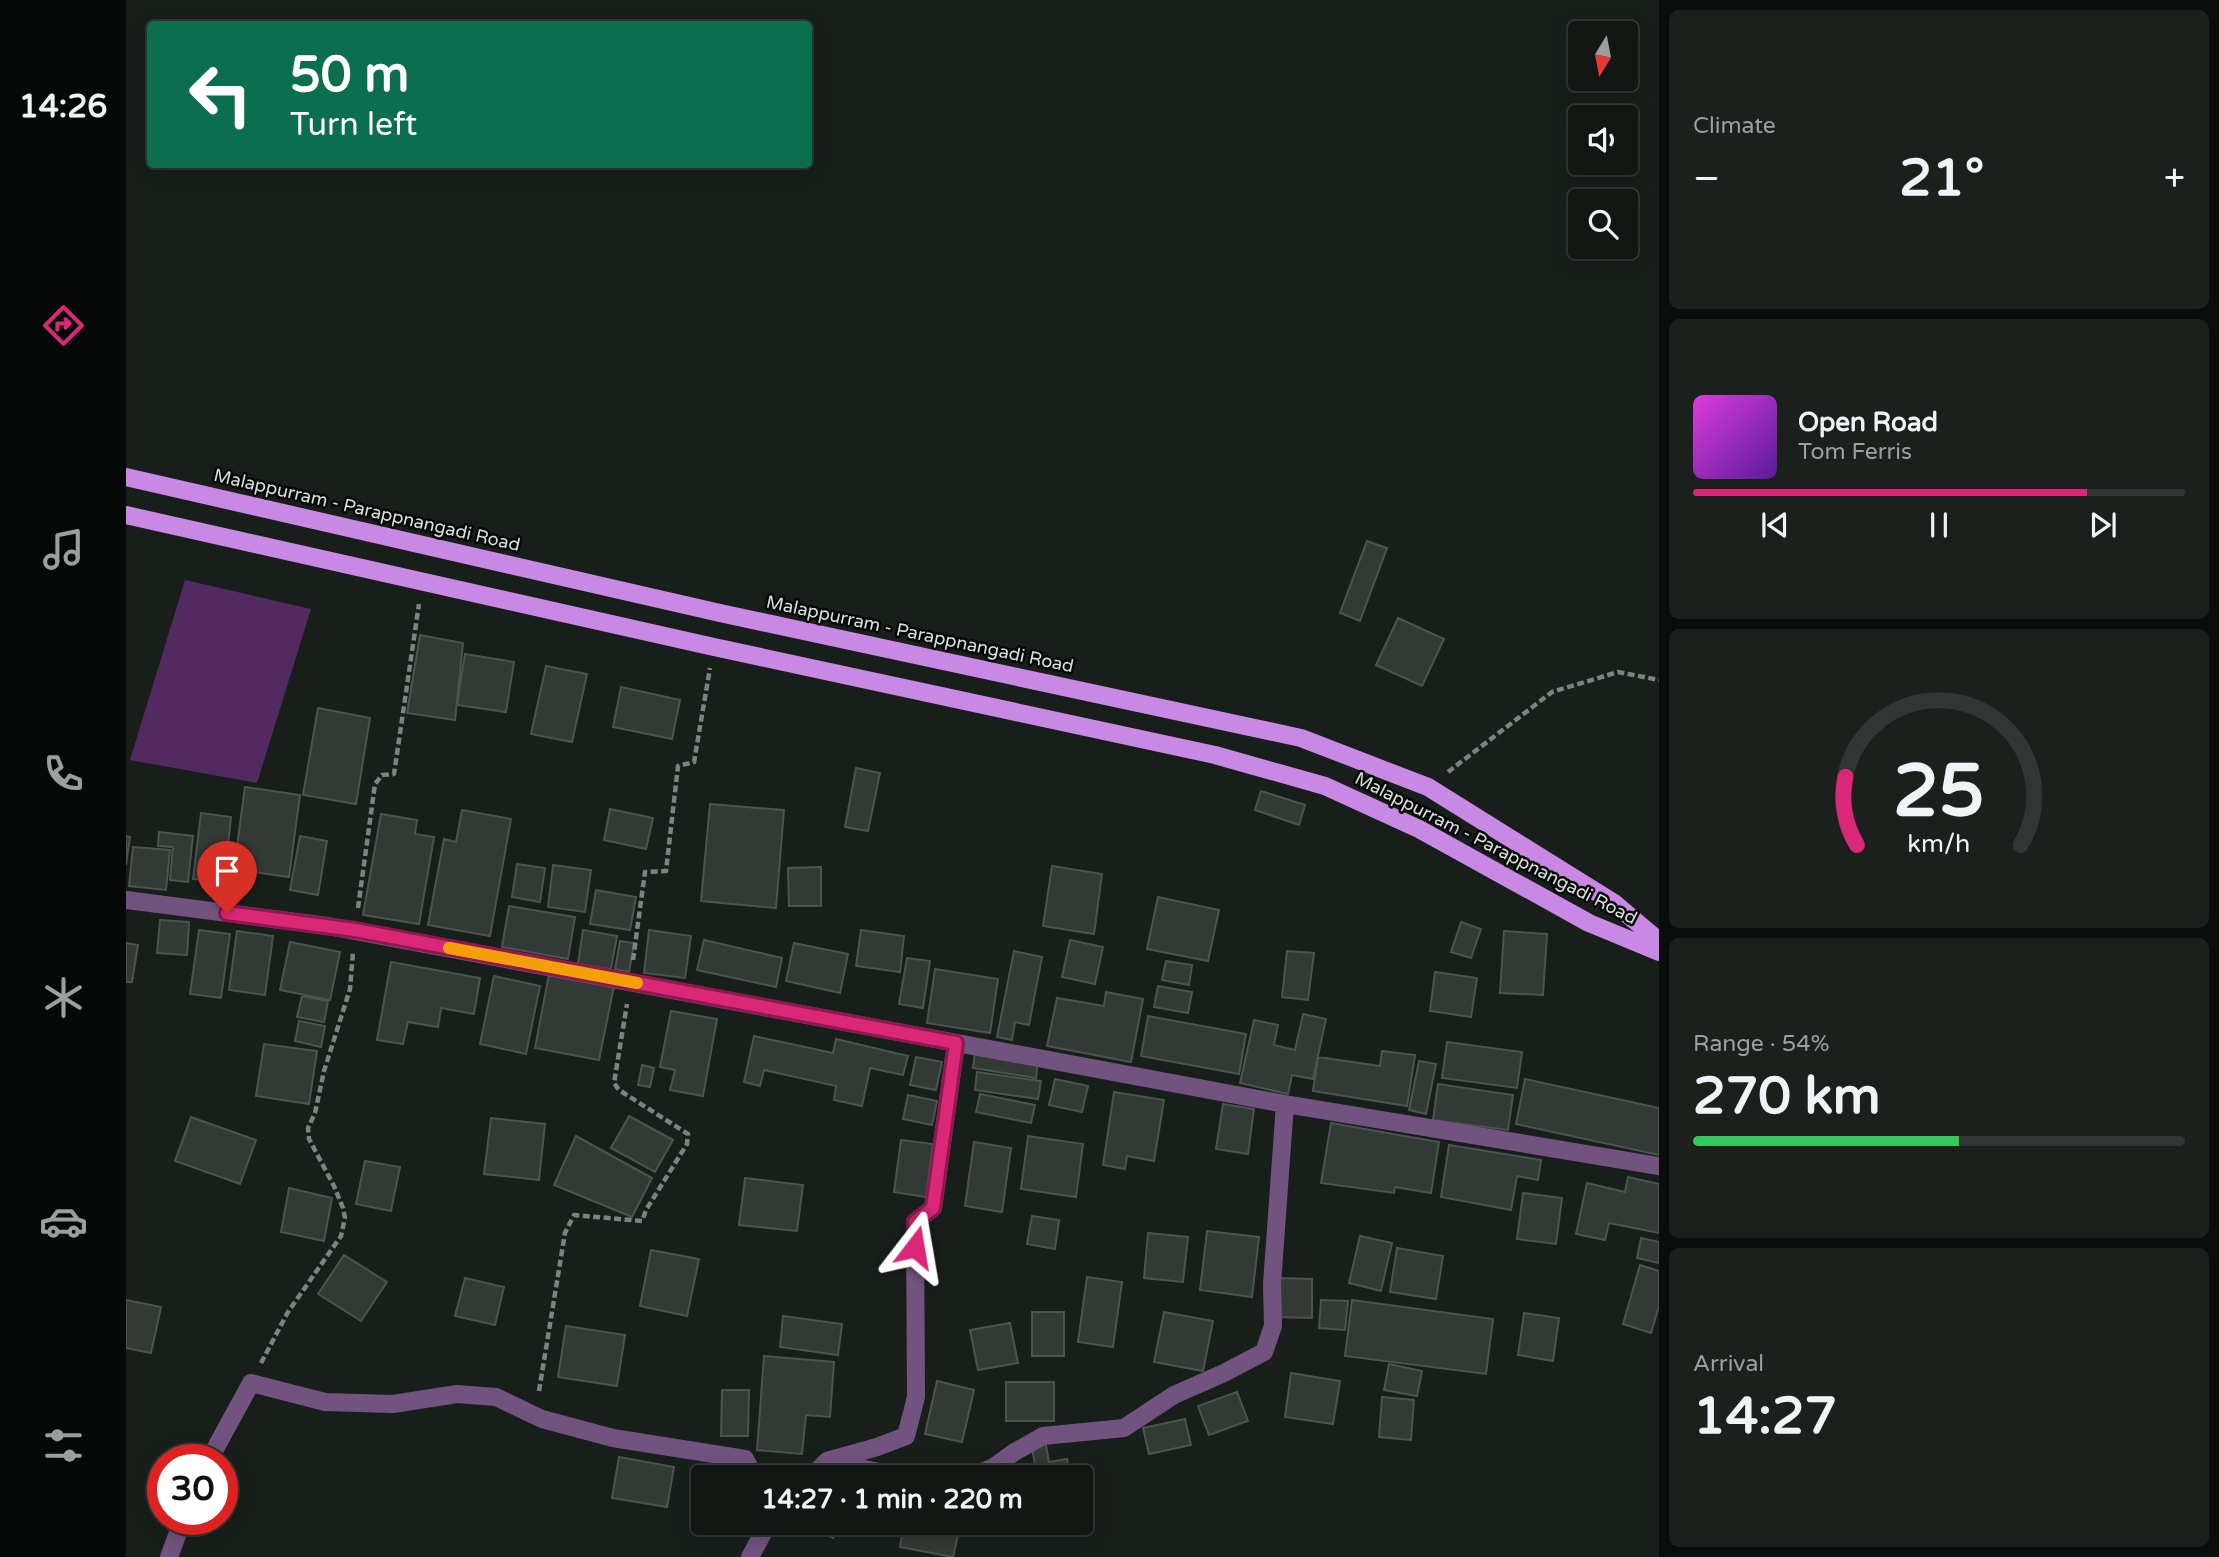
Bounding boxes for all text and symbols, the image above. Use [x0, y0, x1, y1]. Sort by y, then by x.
north arrow [1568, 21, 1638, 91]
map controls [1568, 21, 1638, 259]
text: 50 m [290, 46, 409, 105]
icon: left [175, 49, 266, 140]
text: 14:26 [19, 88, 107, 126]
button: sound [1568, 105, 1638, 175]
text: Turn left [290, 106, 417, 144]
text: Climate [1693, 112, 1776, 140]
text: 21° [1899, 147, 1984, 210]
text: − [1693, 156, 1720, 202]
text: + [2164, 156, 2185, 202]
button: search [1568, 189, 1638, 259]
icon: directions [39, 301, 88, 350]
text: Open Road [1798, 407, 1938, 438]
text: Tom Ferris [1798, 438, 1912, 466]
street label: Malappurram - Parappnangadi Road [212, 464, 522, 556]
icon: previous [1756, 506, 1794, 544]
icon: pause [1920, 506, 1958, 544]
icon: next [2084, 506, 2122, 544]
icon: music [39, 525, 88, 574]
street label: Malappurram - Parappnangadi Road [764, 591, 1076, 677]
text: 25 [1893, 748, 1985, 836]
icon: phone [39, 749, 88, 798]
street label: Malappurram - Parappnangadi Road [1351, 767, 1641, 929]
text: km/h [1908, 828, 1970, 858]
pin [197, 841, 257, 913]
icon: arrive [208, 852, 246, 890]
icon: climate [39, 973, 88, 1022]
text: Range · 54% [1693, 1030, 1829, 1058]
text: 270 km [1693, 1065, 1881, 1128]
icon: car [39, 1197, 88, 1246]
position arrow [878, 1210, 952, 1284]
text: Arrival [1693, 1350, 1764, 1378]
text: 14:27 [1693, 1385, 1837, 1448]
icon: filters [39, 1421, 88, 1470]
speed limit sign: 30 [147, 1444, 238, 1535]
text: 14:27 · 1 min · 220 m [761, 1484, 1023, 1515]

